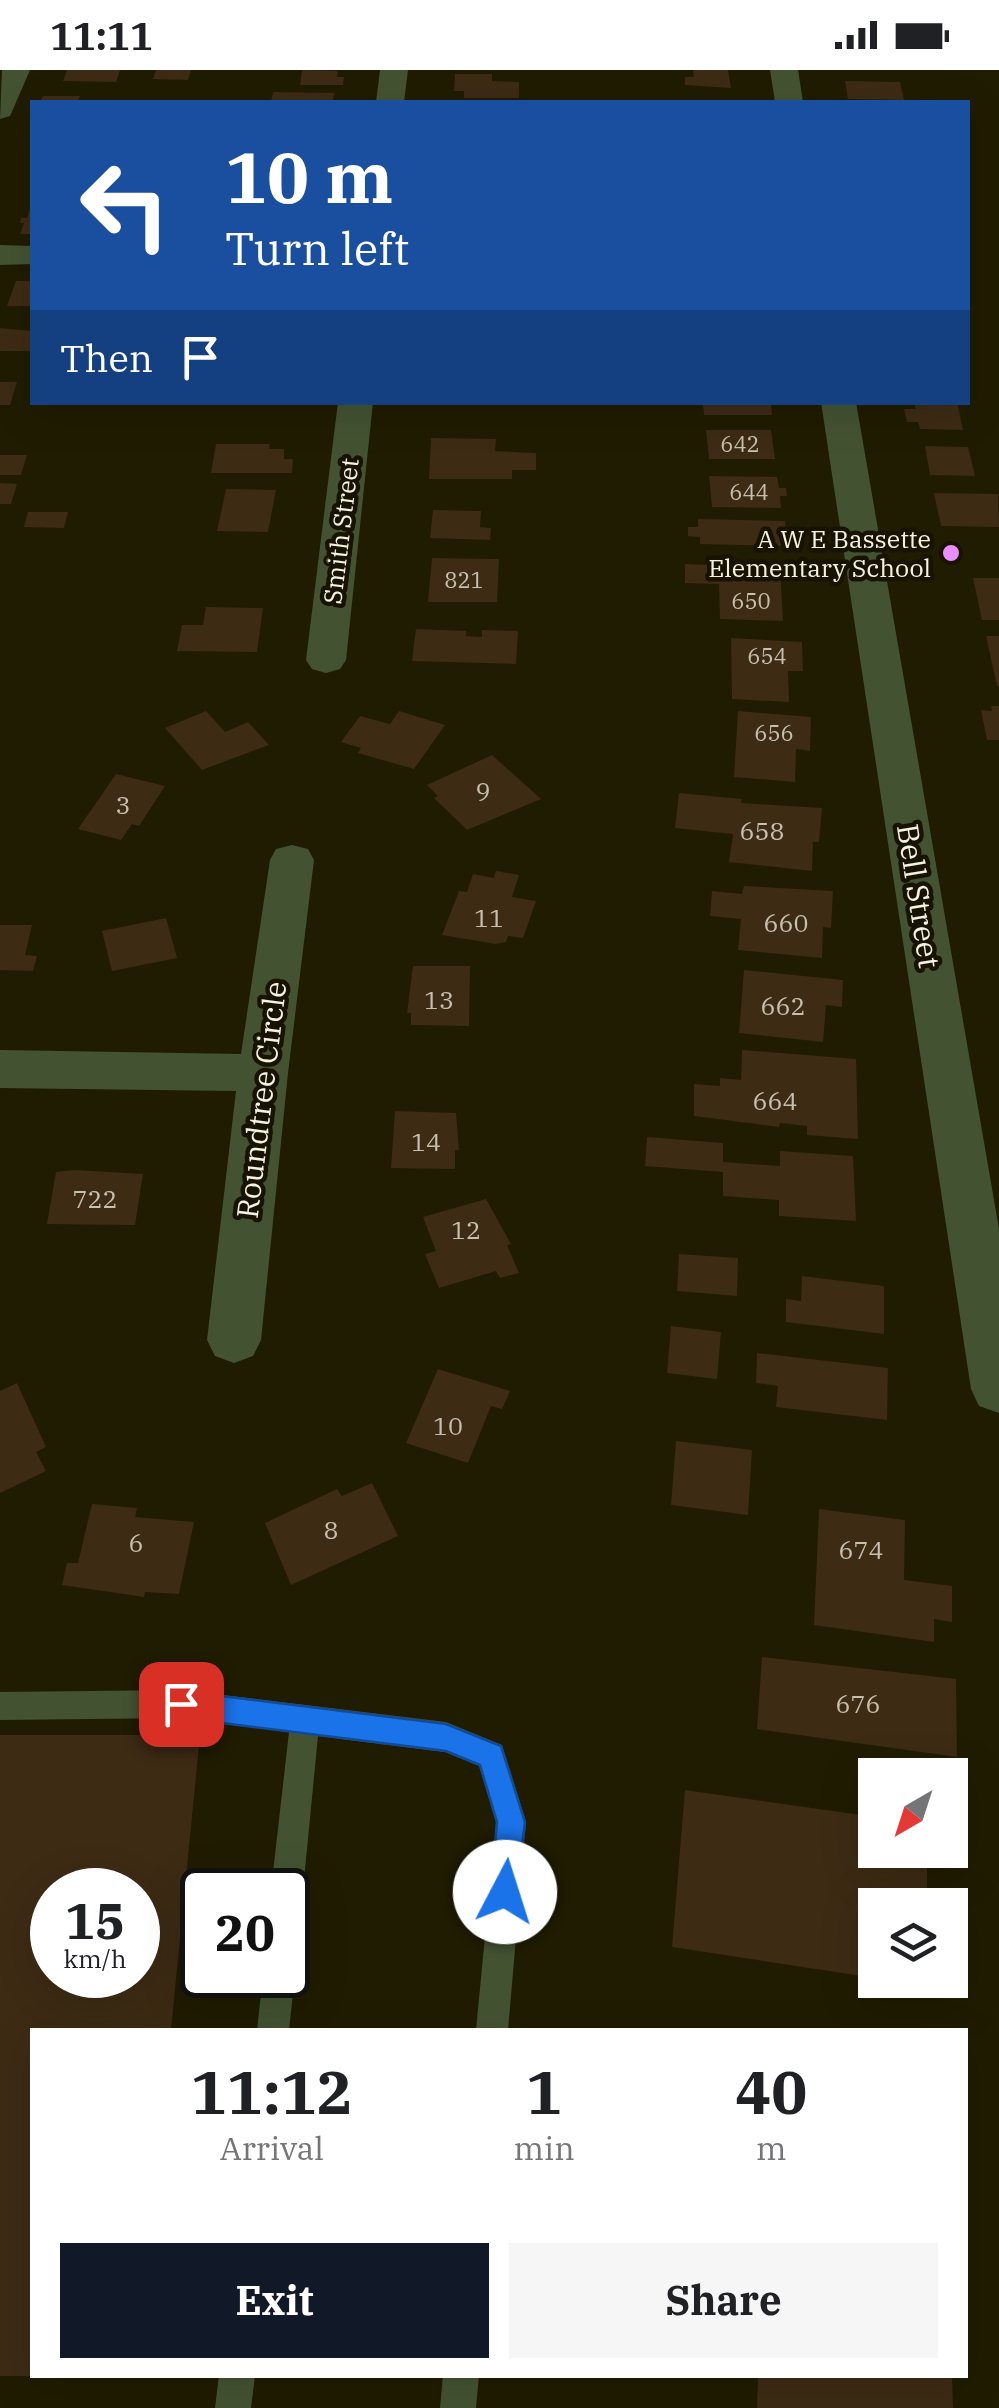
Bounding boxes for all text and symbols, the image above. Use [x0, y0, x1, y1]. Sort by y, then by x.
text: 11:11 [50, 11, 153, 60]
text: 10 m [225, 131, 393, 222]
icon: left [60, 140, 190, 270]
text: Turn left [225, 219, 409, 277]
icon: arrive [173, 330, 228, 385]
text: Then [60, 333, 153, 382]
house number: 642 [720, 429, 760, 458]
street label: Smith Street [315, 456, 366, 606]
house number: 644 [729, 477, 769, 506]
place label: A W E Bassette Elementary School [708, 522, 931, 584]
marker: A W E Bassette Elementary School [940, 542, 962, 564]
house number: 821 [444, 565, 484, 594]
house number: 650 [731, 586, 771, 615]
house number: 654 [747, 641, 787, 670]
house number: 656 [754, 718, 794, 747]
house number: 9 [475, 774, 491, 807]
house number: 3 [115, 788, 131, 821]
house number: 658 [739, 814, 785, 847]
street label: Bell Street [889, 821, 950, 971]
house number: 11 [474, 901, 504, 934]
house number: 660 [763, 906, 809, 939]
street label: Roundtree Circle [227, 979, 294, 1221]
house number: 13 [424, 983, 454, 1016]
house number: 662 [760, 989, 806, 1022]
house number: 664 [752, 1084, 798, 1117]
house number: 14 [411, 1125, 441, 1158]
house number: 722 [72, 1182, 118, 1215]
house number: 12 [451, 1213, 481, 1246]
house number: 10 [433, 1409, 463, 1442]
house number: 8 [323, 1513, 339, 1546]
house number: 6 [128, 1526, 144, 1559]
house number: 674 [838, 1533, 884, 1566]
pin [139, 1662, 224, 1747]
icon: arrive [154, 1677, 209, 1732]
house number: 676 [835, 1687, 881, 1720]
north arrow [858, 1758, 968, 1868]
map controls [858, 1758, 968, 1998]
position arrow [453, 1840, 557, 1944]
speed limit sign: 20 [180, 1868, 310, 1998]
text: 15 [65, 1888, 125, 1953]
button: layers [858, 1888, 968, 1998]
text: km/h [63, 1942, 127, 1975]
text: 11:12 [191, 2052, 353, 2131]
text: 1 [526, 2052, 562, 2131]
text: 40 [735, 2052, 807, 2131]
text: Arrival [220, 2127, 324, 2169]
text: min [514, 2127, 575, 2169]
text: m [756, 2127, 787, 2169]
button: Exit [60, 2243, 489, 2358]
button: Share [509, 2243, 938, 2358]

